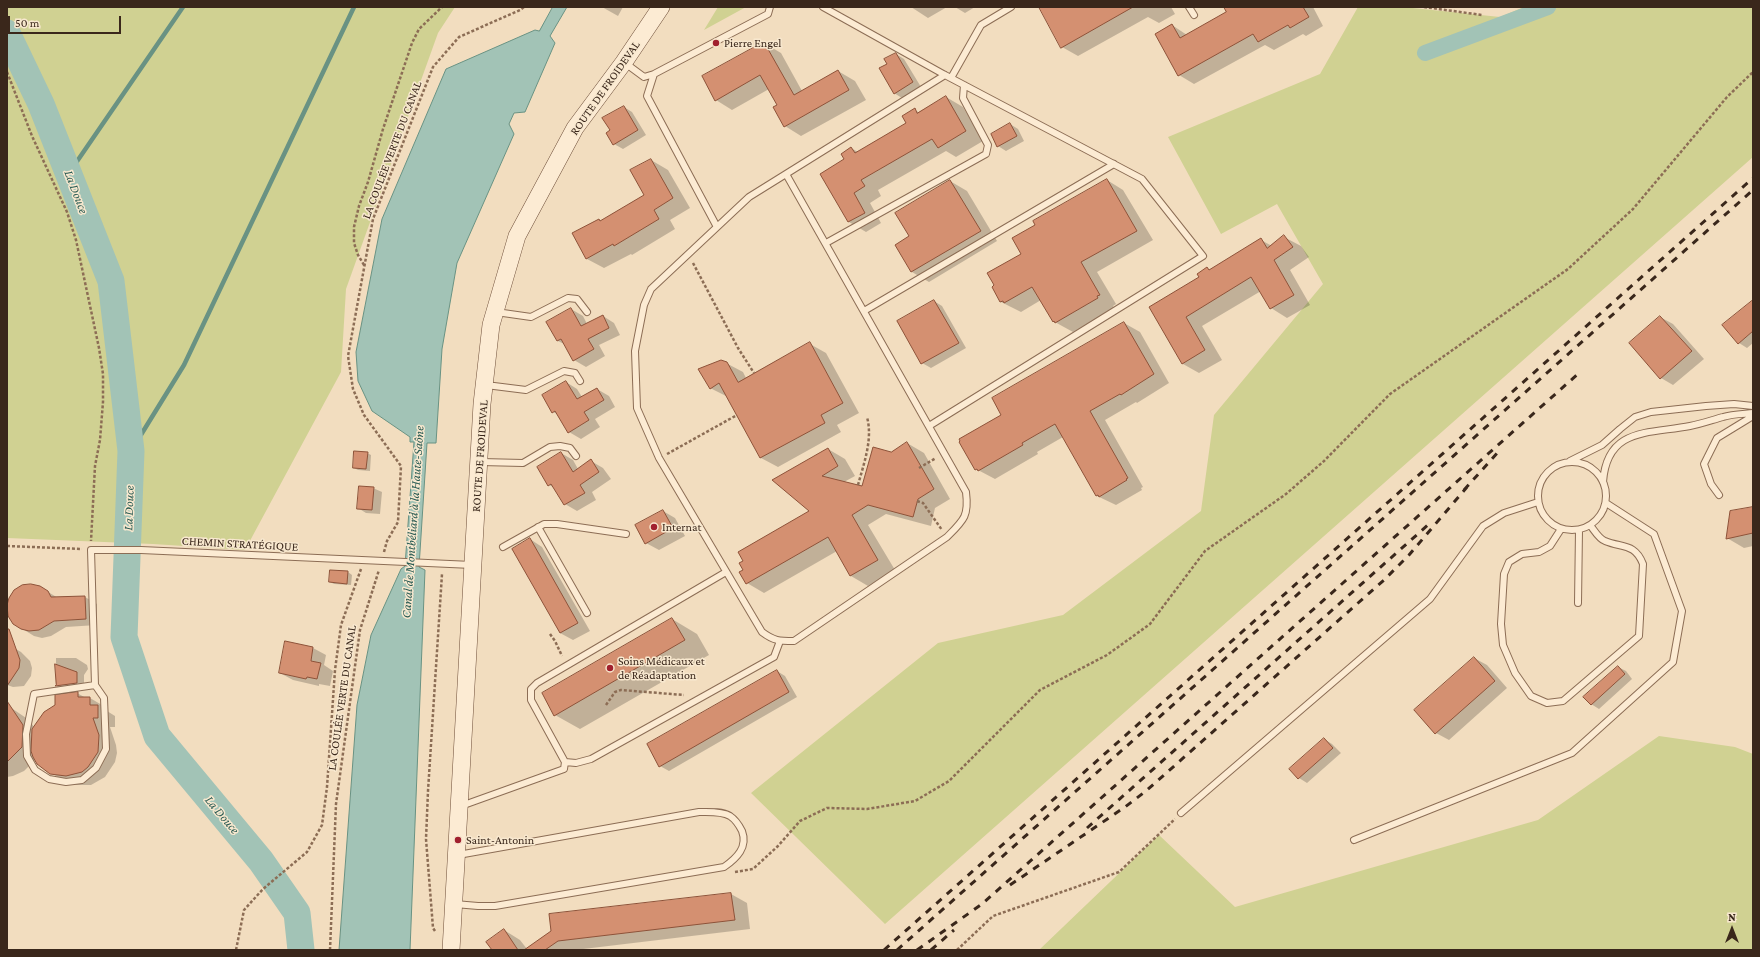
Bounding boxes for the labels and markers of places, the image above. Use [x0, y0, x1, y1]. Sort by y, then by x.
place label: Pierre Engel [724, 36, 781, 50]
marker: Pierre Engel [711, 38, 721, 48]
place label: Internat [662, 520, 701, 534]
marker: Internat [649, 522, 659, 532]
place label: Soins Médicaux et de Réadaptation [618, 654, 705, 682]
marker: Soins Médicaux et de Réadaptation [605, 663, 615, 673]
place label: Saint-Antonin [466, 833, 534, 847]
marker: Saint-Antonin [453, 835, 463, 845]

